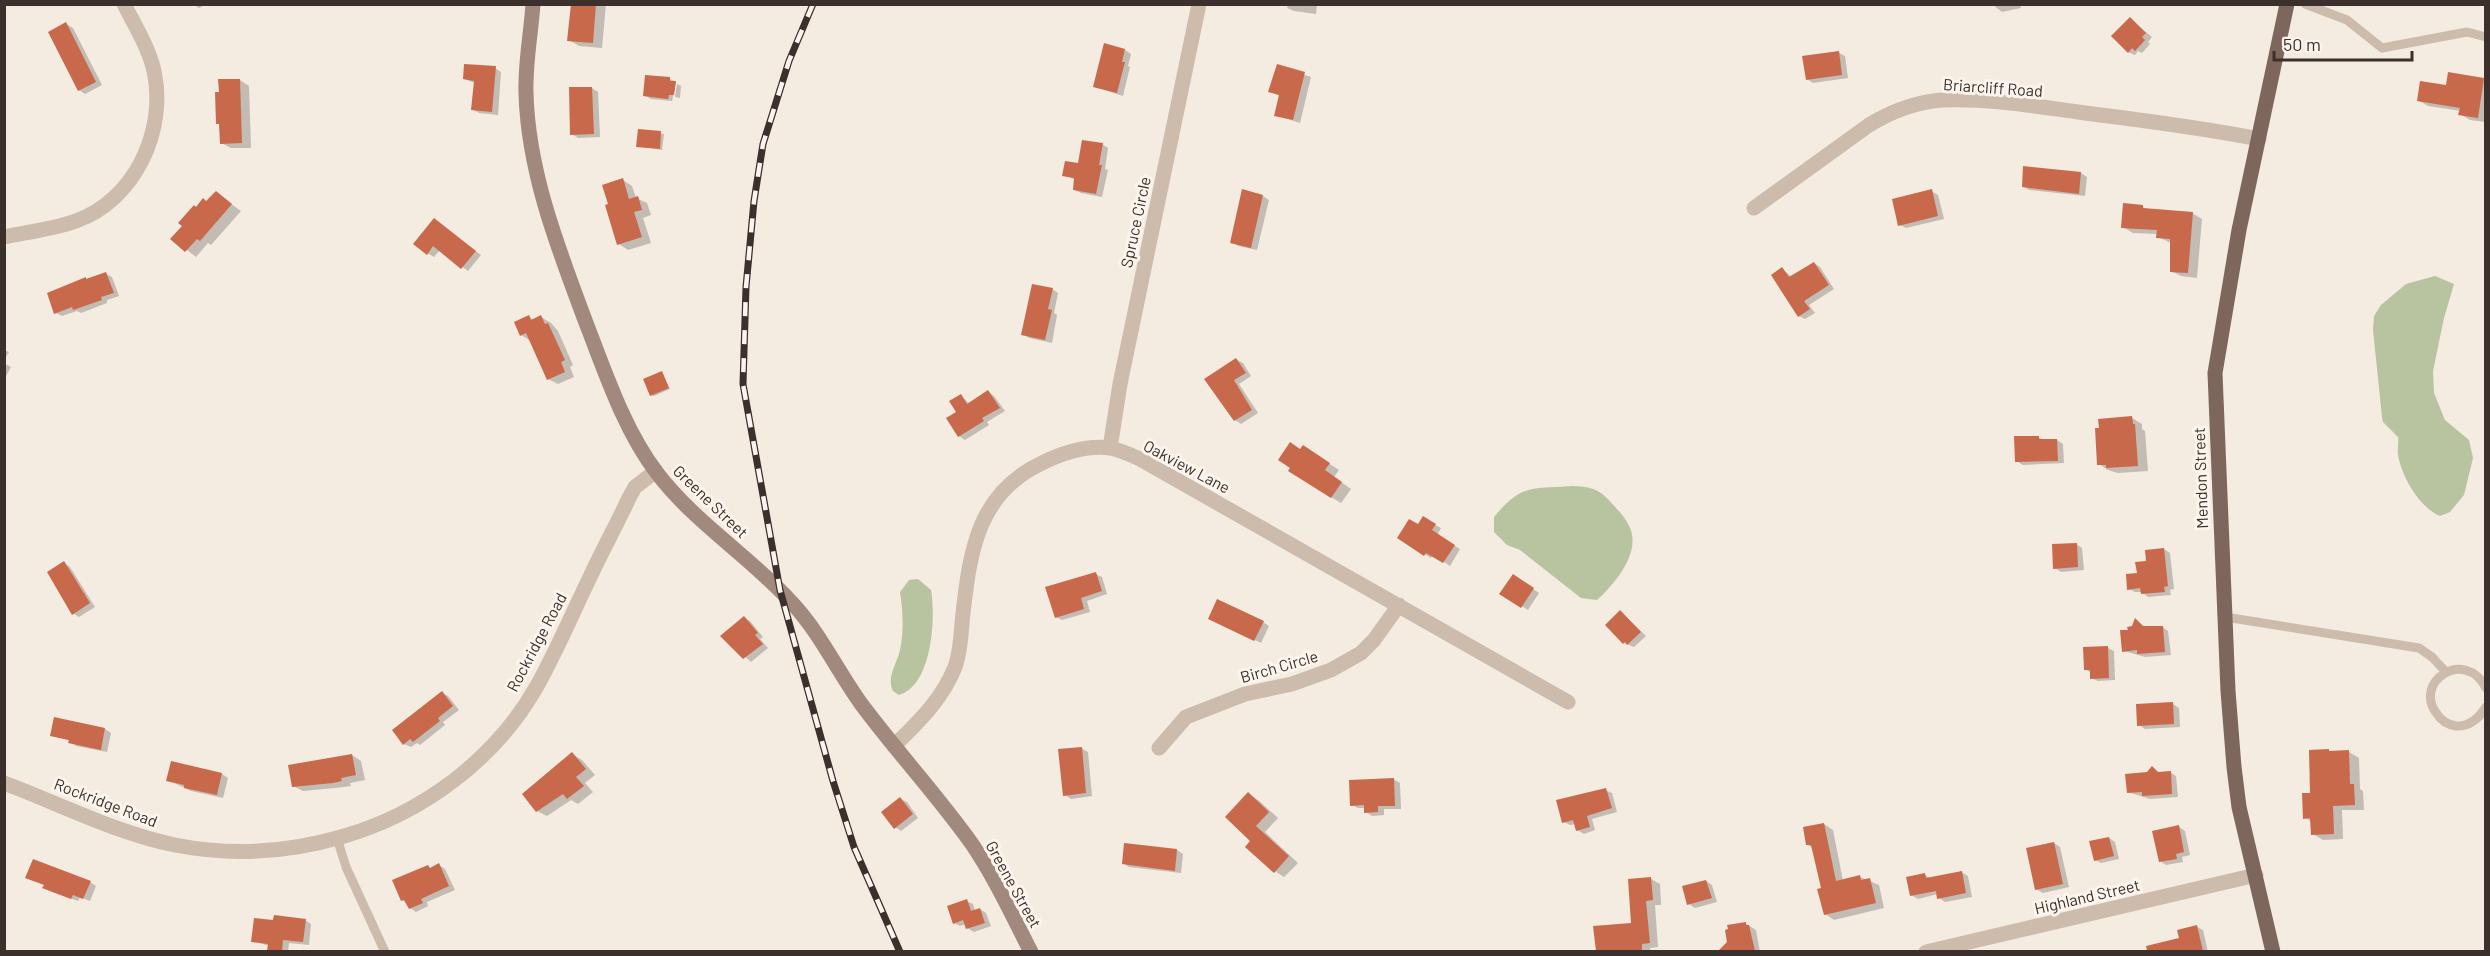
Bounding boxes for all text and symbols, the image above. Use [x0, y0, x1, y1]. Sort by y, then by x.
scale bar [2274, 24, 2412, 62]
text: 50 m [2283, 33, 2321, 55]
street label: Briarcliff Road [1943, 74, 2043, 100]
street label: Spruce Circle [1116, 175, 1154, 269]
street label: Mendon Street [2189, 427, 2211, 529]
street label: Oakview Lane [1141, 435, 1233, 497]
street label: Greene Street [670, 461, 752, 541]
street label: Rockridge Road [502, 589, 570, 695]
street label: Birch Circle [1238, 646, 1320, 686]
street label: Rockridge Road [52, 774, 160, 830]
street label: Greene Street [982, 837, 1046, 931]
street label: Highland Street [2032, 875, 2142, 917]

